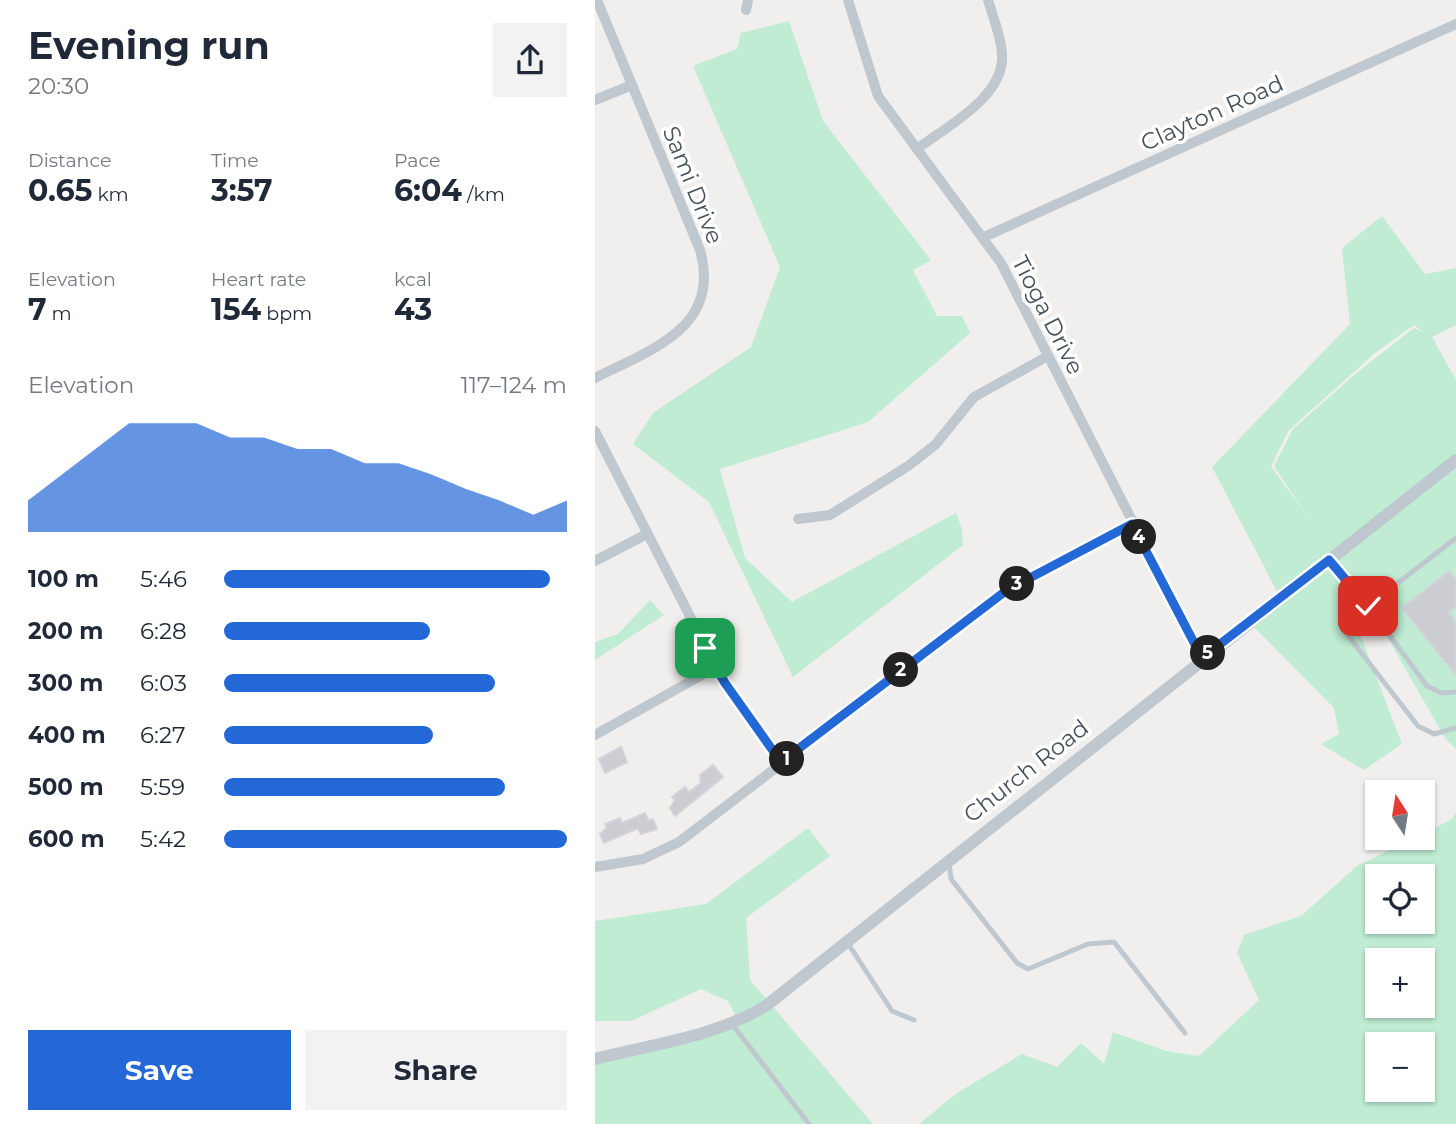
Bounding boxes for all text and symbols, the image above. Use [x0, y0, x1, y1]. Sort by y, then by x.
text: Evening run [28, 22, 270, 69]
button: share [493, 23, 567, 97]
street label: Clayton Road [1136, 69, 1288, 157]
text: 20:30 [28, 72, 89, 100]
street label: Sami Drive [657, 122, 729, 248]
text: Distance [28, 149, 111, 172]
text: Time [211, 149, 259, 172]
text: Pace [394, 149, 441, 172]
text: 0.65 [28, 172, 92, 209]
text: 3:57 [211, 172, 273, 209]
text: 6:04 [394, 172, 462, 209]
text: km [92, 183, 129, 206]
text: /km [462, 183, 505, 206]
street label: Tioga Drive [1006, 251, 1090, 379]
text: Elevation [28, 268, 116, 291]
text: Heart rate [211, 268, 306, 291]
text: kcal [394, 268, 432, 291]
text: 7 [28, 291, 47, 328]
text: 154 [211, 291, 261, 328]
text: 43 [394, 291, 432, 328]
text: m [47, 302, 72, 325]
text: bpm [261, 302, 312, 325]
text: Elevation [28, 371, 134, 399]
text: 117–124 m [460, 371, 567, 399]
pin: 4 [1121, 520, 1157, 554]
text: 4 [1132, 525, 1145, 548]
text: 100 m [28, 565, 99, 593]
text: 5:46 [140, 565, 187, 593]
pin: 3 [999, 566, 1035, 602]
text: 3 [1011, 572, 1022, 595]
pin [1338, 576, 1398, 636]
icon: check [1349, 587, 1387, 625]
text: 200 m [28, 617, 103, 645]
text: 6:28 [140, 617, 187, 645]
pin [675, 618, 735, 678]
icon: arrive [686, 629, 724, 667]
pin: 5 [1191, 636, 1225, 670]
text: 5 [1202, 641, 1213, 664]
pin: 2 [883, 652, 919, 688]
text: 2 [895, 658, 906, 681]
text: 300 m [28, 669, 104, 697]
text: 6:03 [140, 669, 187, 697]
street label: Church Road [958, 714, 1094, 828]
text: 400 m [28, 721, 106, 749]
text: 6:27 [140, 721, 185, 749]
pin: 1 [769, 742, 805, 776]
text: 1 [783, 747, 790, 770]
text: 500 m [28, 773, 104, 801]
text: 5:59 [140, 773, 185, 801]
north arrow [1365, 780, 1435, 850]
map controls [1365, 780, 1435, 1102]
text: 600 m [28, 825, 105, 853]
text: 5:42 [140, 825, 186, 853]
button: locate [1365, 864, 1435, 934]
button: + [1365, 948, 1435, 1018]
button: Save [28, 1030, 291, 1110]
button: Share [305, 1030, 567, 1110]
button: − [1365, 1032, 1435, 1102]

